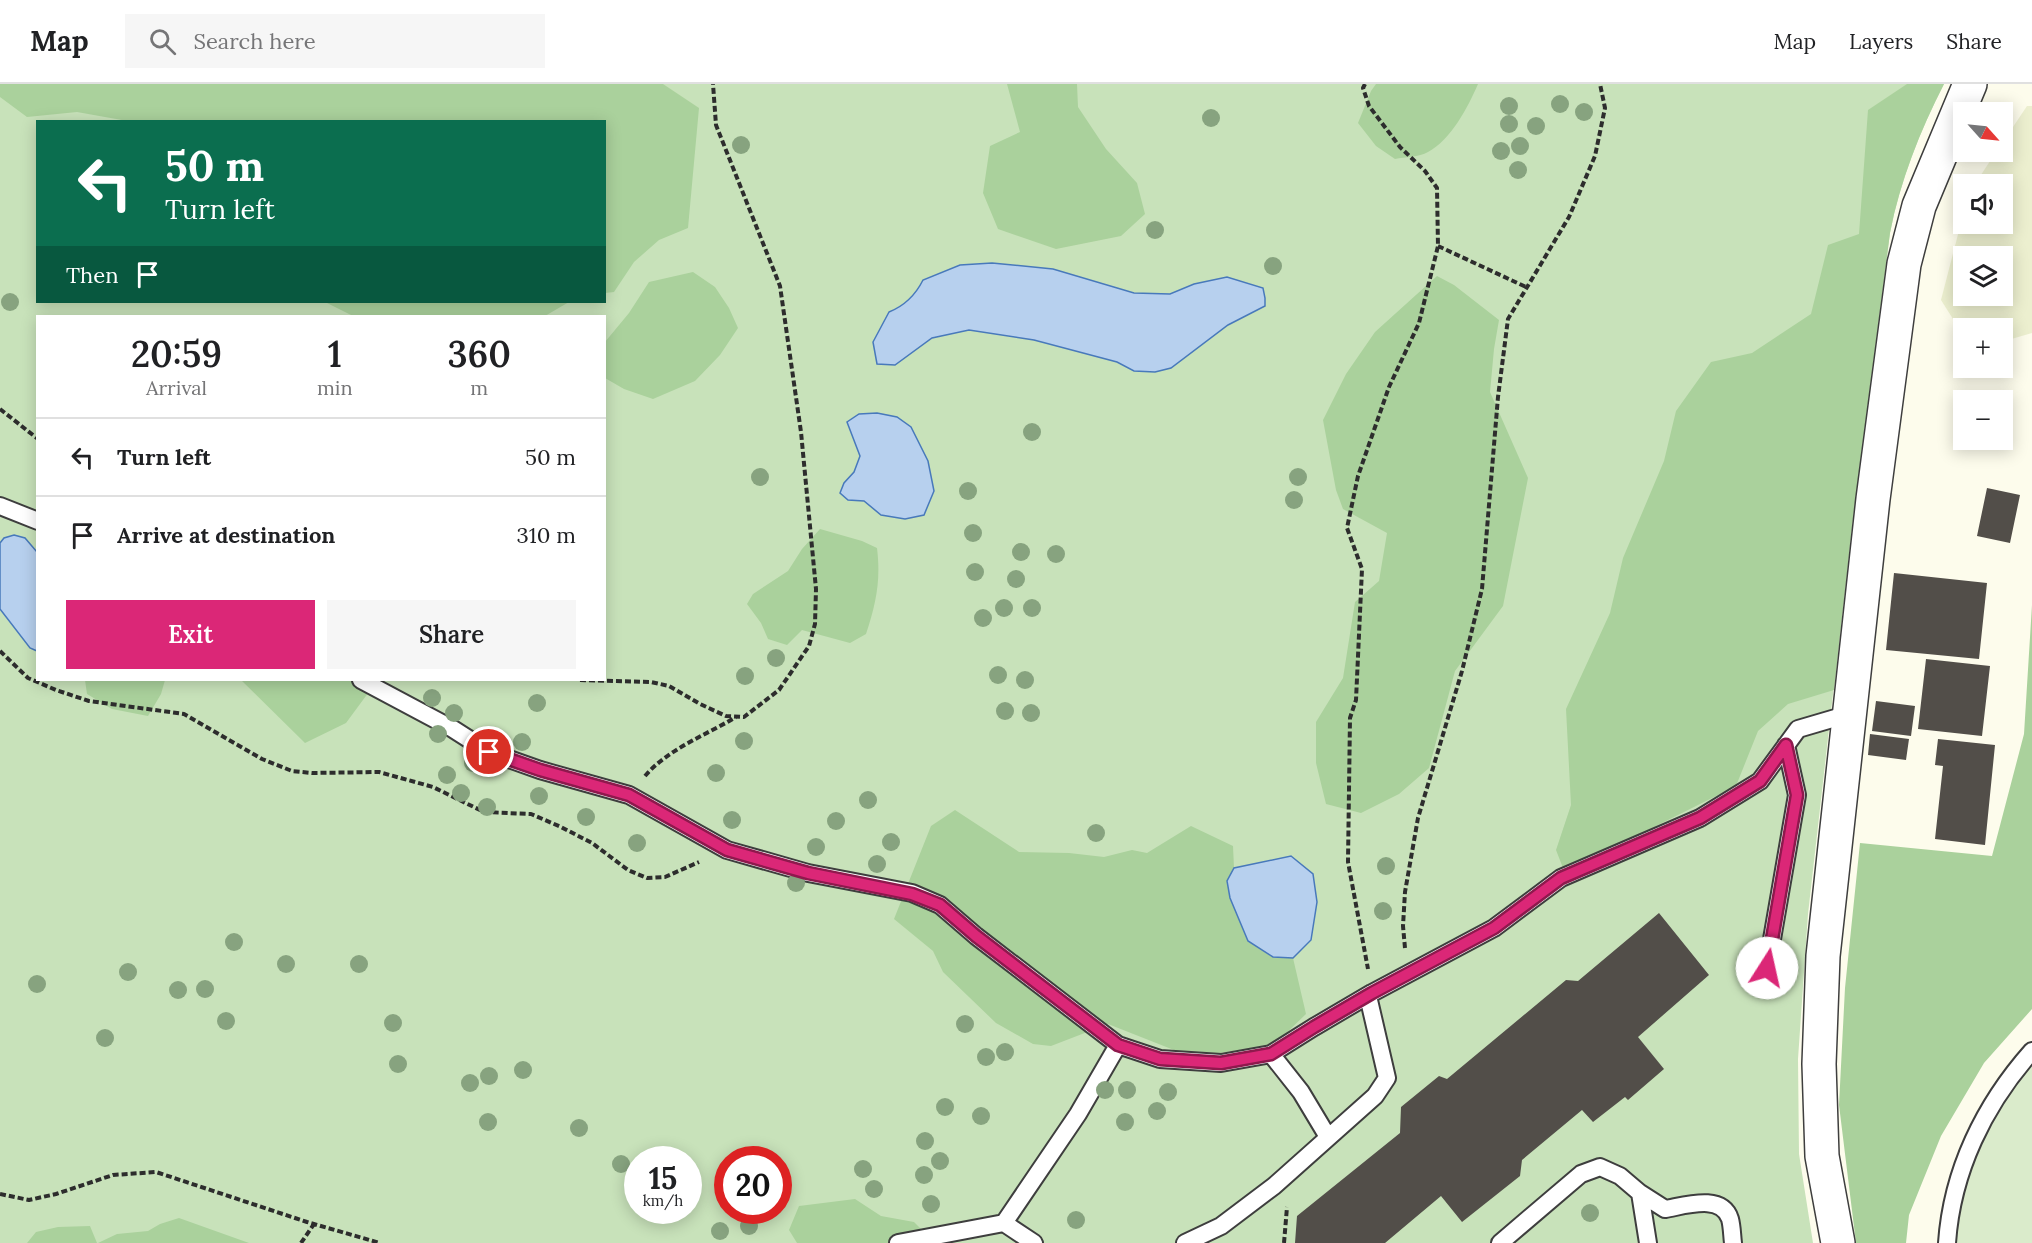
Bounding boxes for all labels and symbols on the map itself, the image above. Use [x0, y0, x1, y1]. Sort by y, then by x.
north arrow [1953, 102, 2013, 162]
pin [463, 726, 514, 777]
position arrow [1735, 936, 1799, 1000]
speed limit sign: 20 [714, 1146, 792, 1224]

